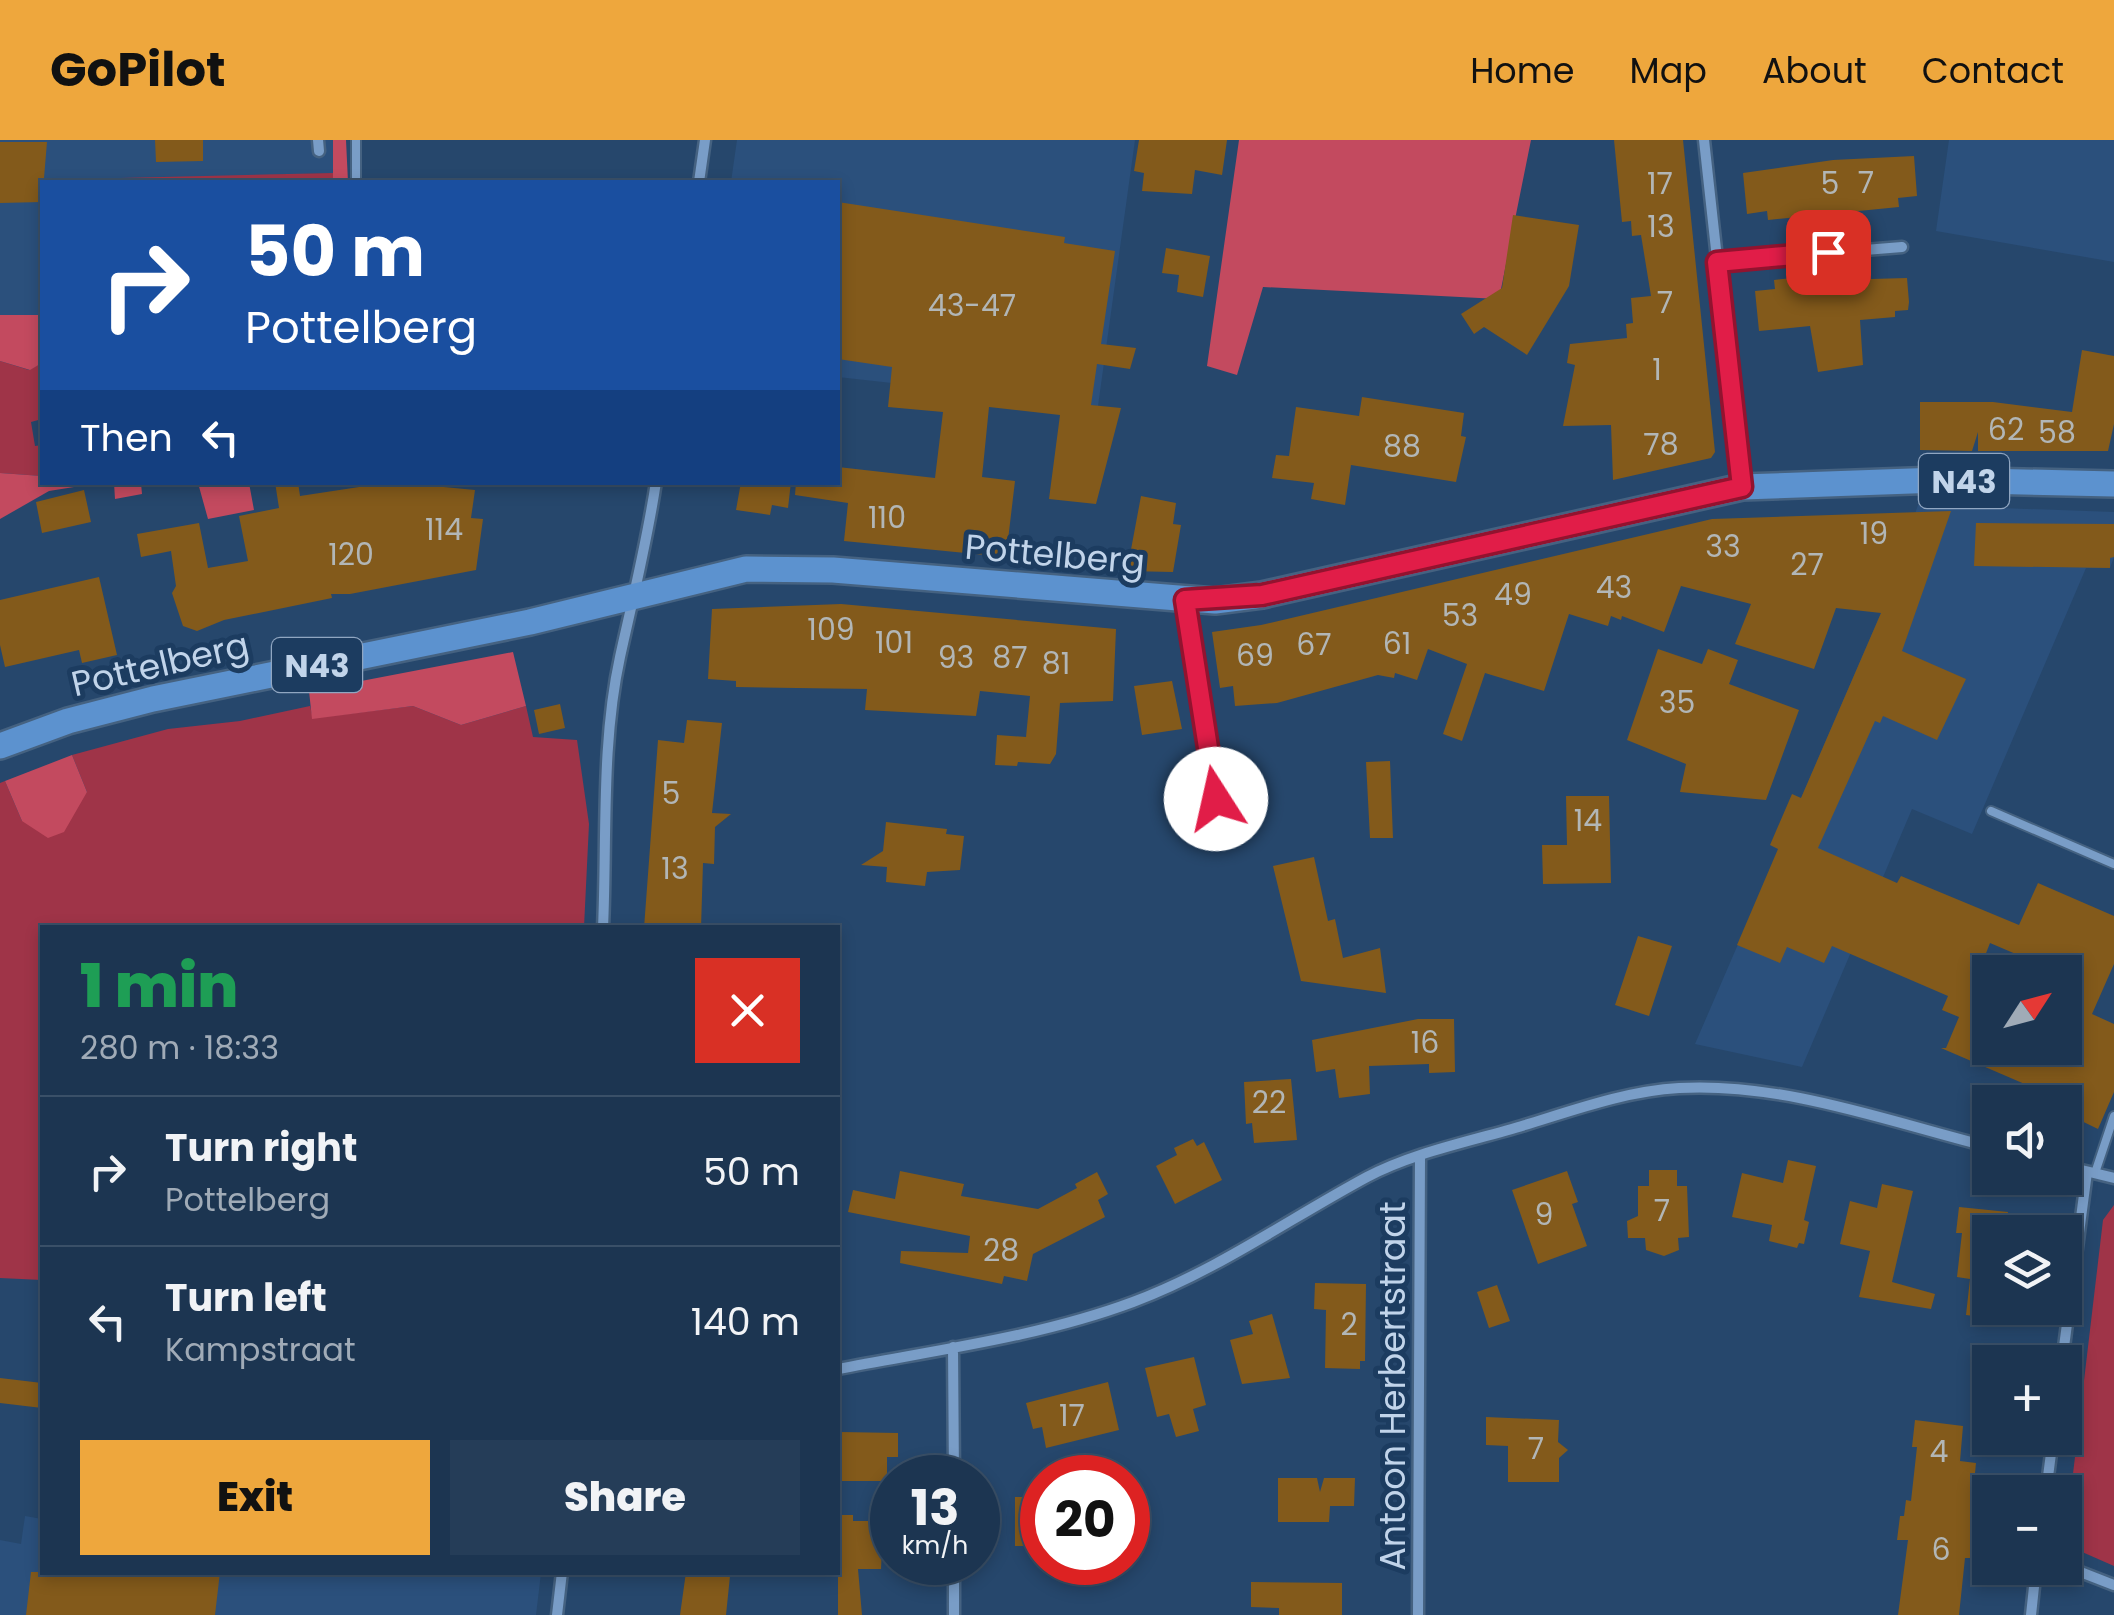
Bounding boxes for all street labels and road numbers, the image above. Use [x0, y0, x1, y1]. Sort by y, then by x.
road number: N43 [1919, 454, 2009, 508]
street label: Pottelberg [963, 522, 1147, 586]
street label: Pottelberg [67, 620, 253, 708]
road number: N43 [272, 638, 362, 692]
street label: Antoon Herbertstraat [1368, 1201, 1417, 1571]

